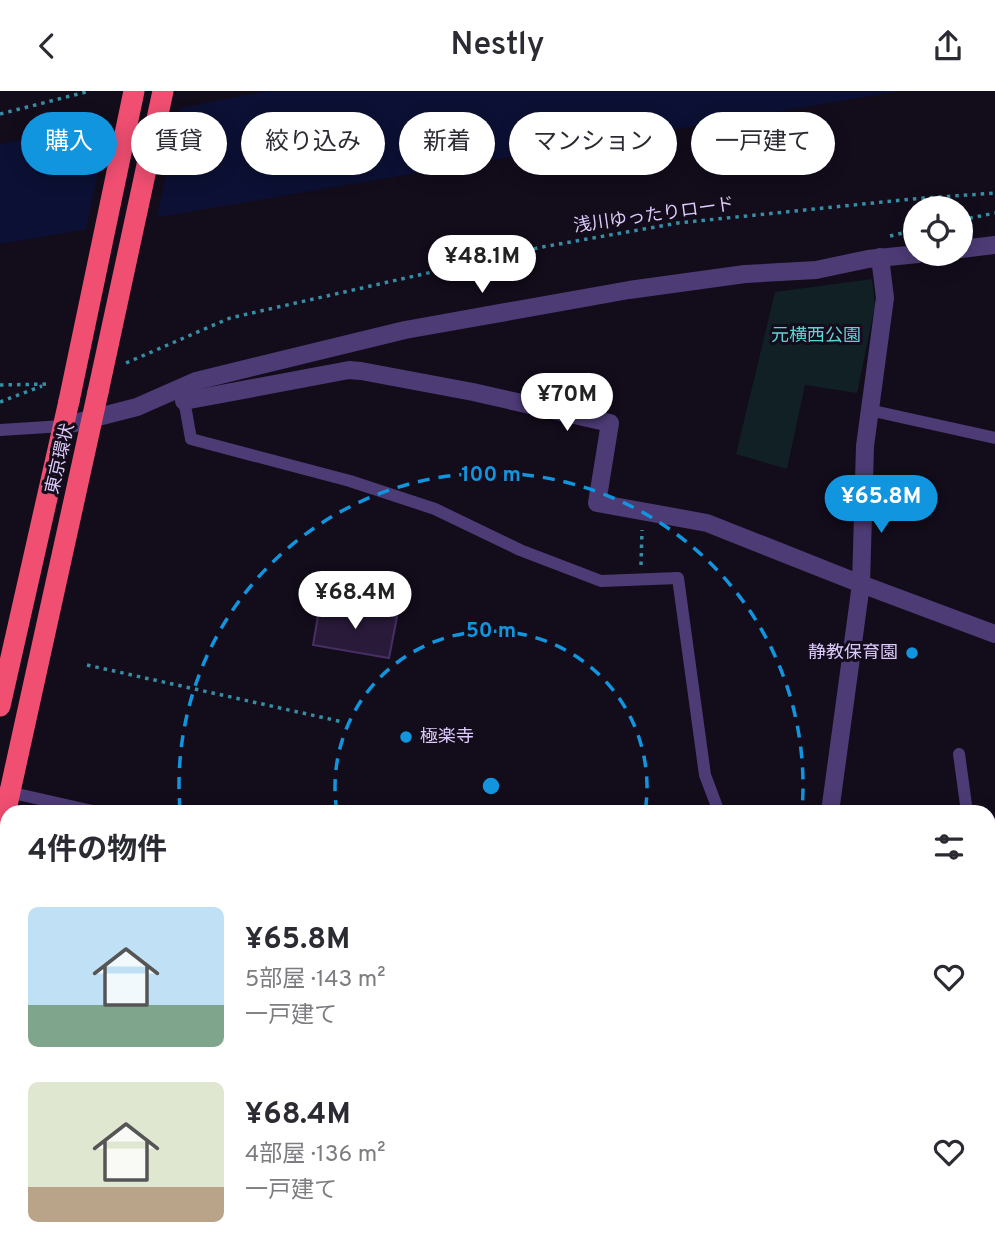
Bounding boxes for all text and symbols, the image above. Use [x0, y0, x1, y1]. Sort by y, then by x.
text: Nestly [451, 26, 544, 66]
icon: back [28, 27, 66, 65]
icon: share [929, 27, 967, 65]
chip: 購入 [21, 112, 117, 175]
chip: 賃貸 [131, 112, 227, 175]
chip: 絞り込み [241, 112, 385, 175]
chip: 新着 [399, 112, 495, 175]
chip: マンション [509, 112, 677, 175]
chip: 一戸建て [691, 112, 835, 175]
street label: 浅川ゆったりロード [572, 193, 736, 239]
map controls [903, 196, 973, 266]
button: locate [903, 196, 973, 266]
pin: ¥48.1M [425, 235, 539, 295]
text: ¥48.1M [444, 243, 520, 272]
park label: 元横西公園 [771, 325, 861, 348]
pin: ¥70M [526, 373, 608, 433]
text: ¥70M [537, 381, 597, 410]
street label: 東京環状 [42, 421, 80, 497]
text: 100 m [461, 462, 521, 489]
pin: ¥65.8M [824, 475, 938, 535]
text: ¥65.8M [841, 483, 921, 512]
pin: ¥68.4M [298, 571, 412, 631]
text: ¥68.4M [314, 579, 396, 608]
text: 50 m [466, 618, 516, 645]
place label: 静教保育園 [808, 642, 898, 665]
marker: 静教保育園 [904, 645, 920, 661]
place label: 極楽寺 [420, 726, 474, 749]
marker: 極楽寺 [398, 729, 414, 745]
centre of rings [479, 774, 503, 798]
icon: filters [930, 828, 968, 866]
text: 4件の物件 [28, 833, 167, 870]
text: ¥65.8M [245, 922, 350, 959]
icon: home [84, 935, 168, 1019]
icon: heart [930, 958, 968, 996]
text: 5部屋 · 143 m² [245, 966, 386, 995]
text: 一戸建て [245, 1002, 337, 1031]
text: ¥68.4M [245, 1097, 351, 1134]
icon: home [84, 1110, 168, 1194]
icon: heart [930, 1133, 968, 1171]
text: 4部屋 · 136 m² [245, 1141, 385, 1170]
text: 一戸建て [245, 1177, 337, 1206]

